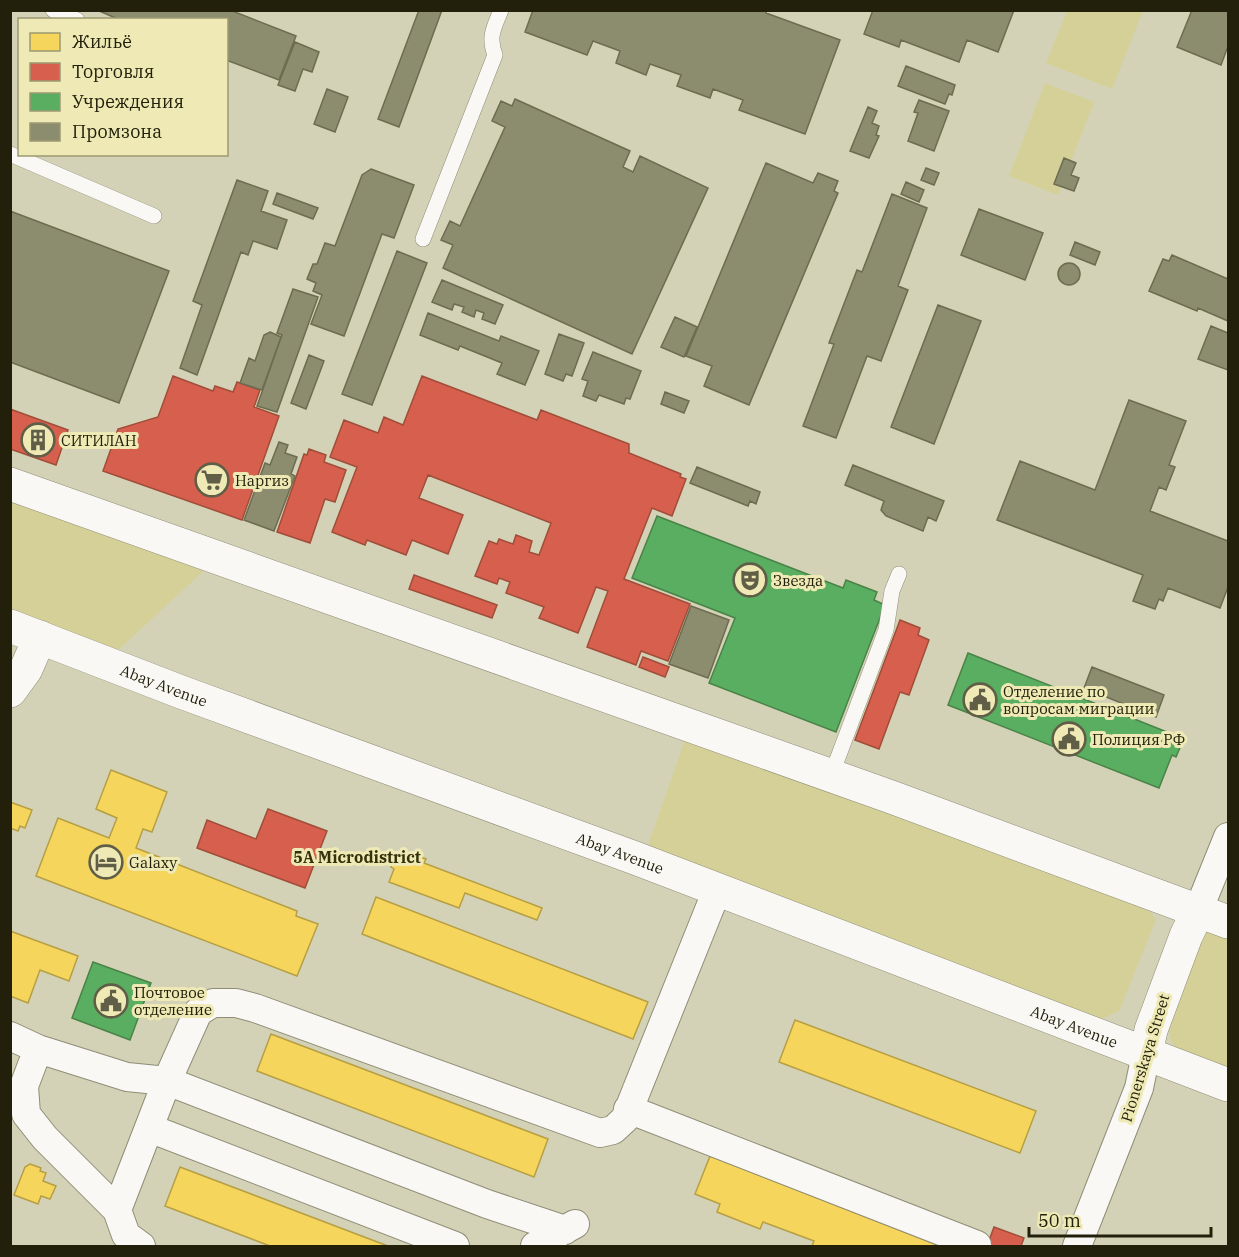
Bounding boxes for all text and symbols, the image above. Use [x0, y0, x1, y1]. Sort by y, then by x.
legend [18, 18, 228, 156]
text: Жильё [72, 30, 132, 53]
text: Торговля [72, 60, 154, 83]
text: Учреждения [72, 90, 184, 113]
text: Промзона [72, 120, 162, 143]
building icon: СИТИЛАН [20, 422, 56, 458]
place label: СИТИЛАН [61, 431, 136, 450]
supermarket icon: Наргиз [194, 462, 230, 498]
place label: Наргиз [235, 471, 289, 490]
theatre icon: Звезда [732, 562, 768, 598]
place label: Звезда [773, 571, 823, 590]
street label: Abay Avenue [118, 660, 210, 710]
public building icon: Отделение по вопросам миграции [962, 682, 998, 718]
place label: Отделение по вопросам миграции [1003, 682, 1154, 718]
public building icon: Полиция РФ [1051, 721, 1087, 757]
place label: Полиция РФ [1092, 730, 1185, 749]
street label: Abay Avenue [574, 828, 667, 878]
hotel icon: Galaxy [88, 844, 124, 880]
district label: 5A Microdistrict [293, 847, 421, 867]
place label: Galaxy [129, 853, 177, 872]
public building icon: Почтовое отделение [93, 983, 129, 1019]
place label: Почтовое отделение [134, 983, 212, 1019]
street label: Pionerskaya Street [1117, 992, 1173, 1124]
street label: Abay Avenue [1028, 1001, 1120, 1051]
scale bar [1029, 1200, 1210, 1238]
text: 50 m [1038, 1209, 1081, 1232]

